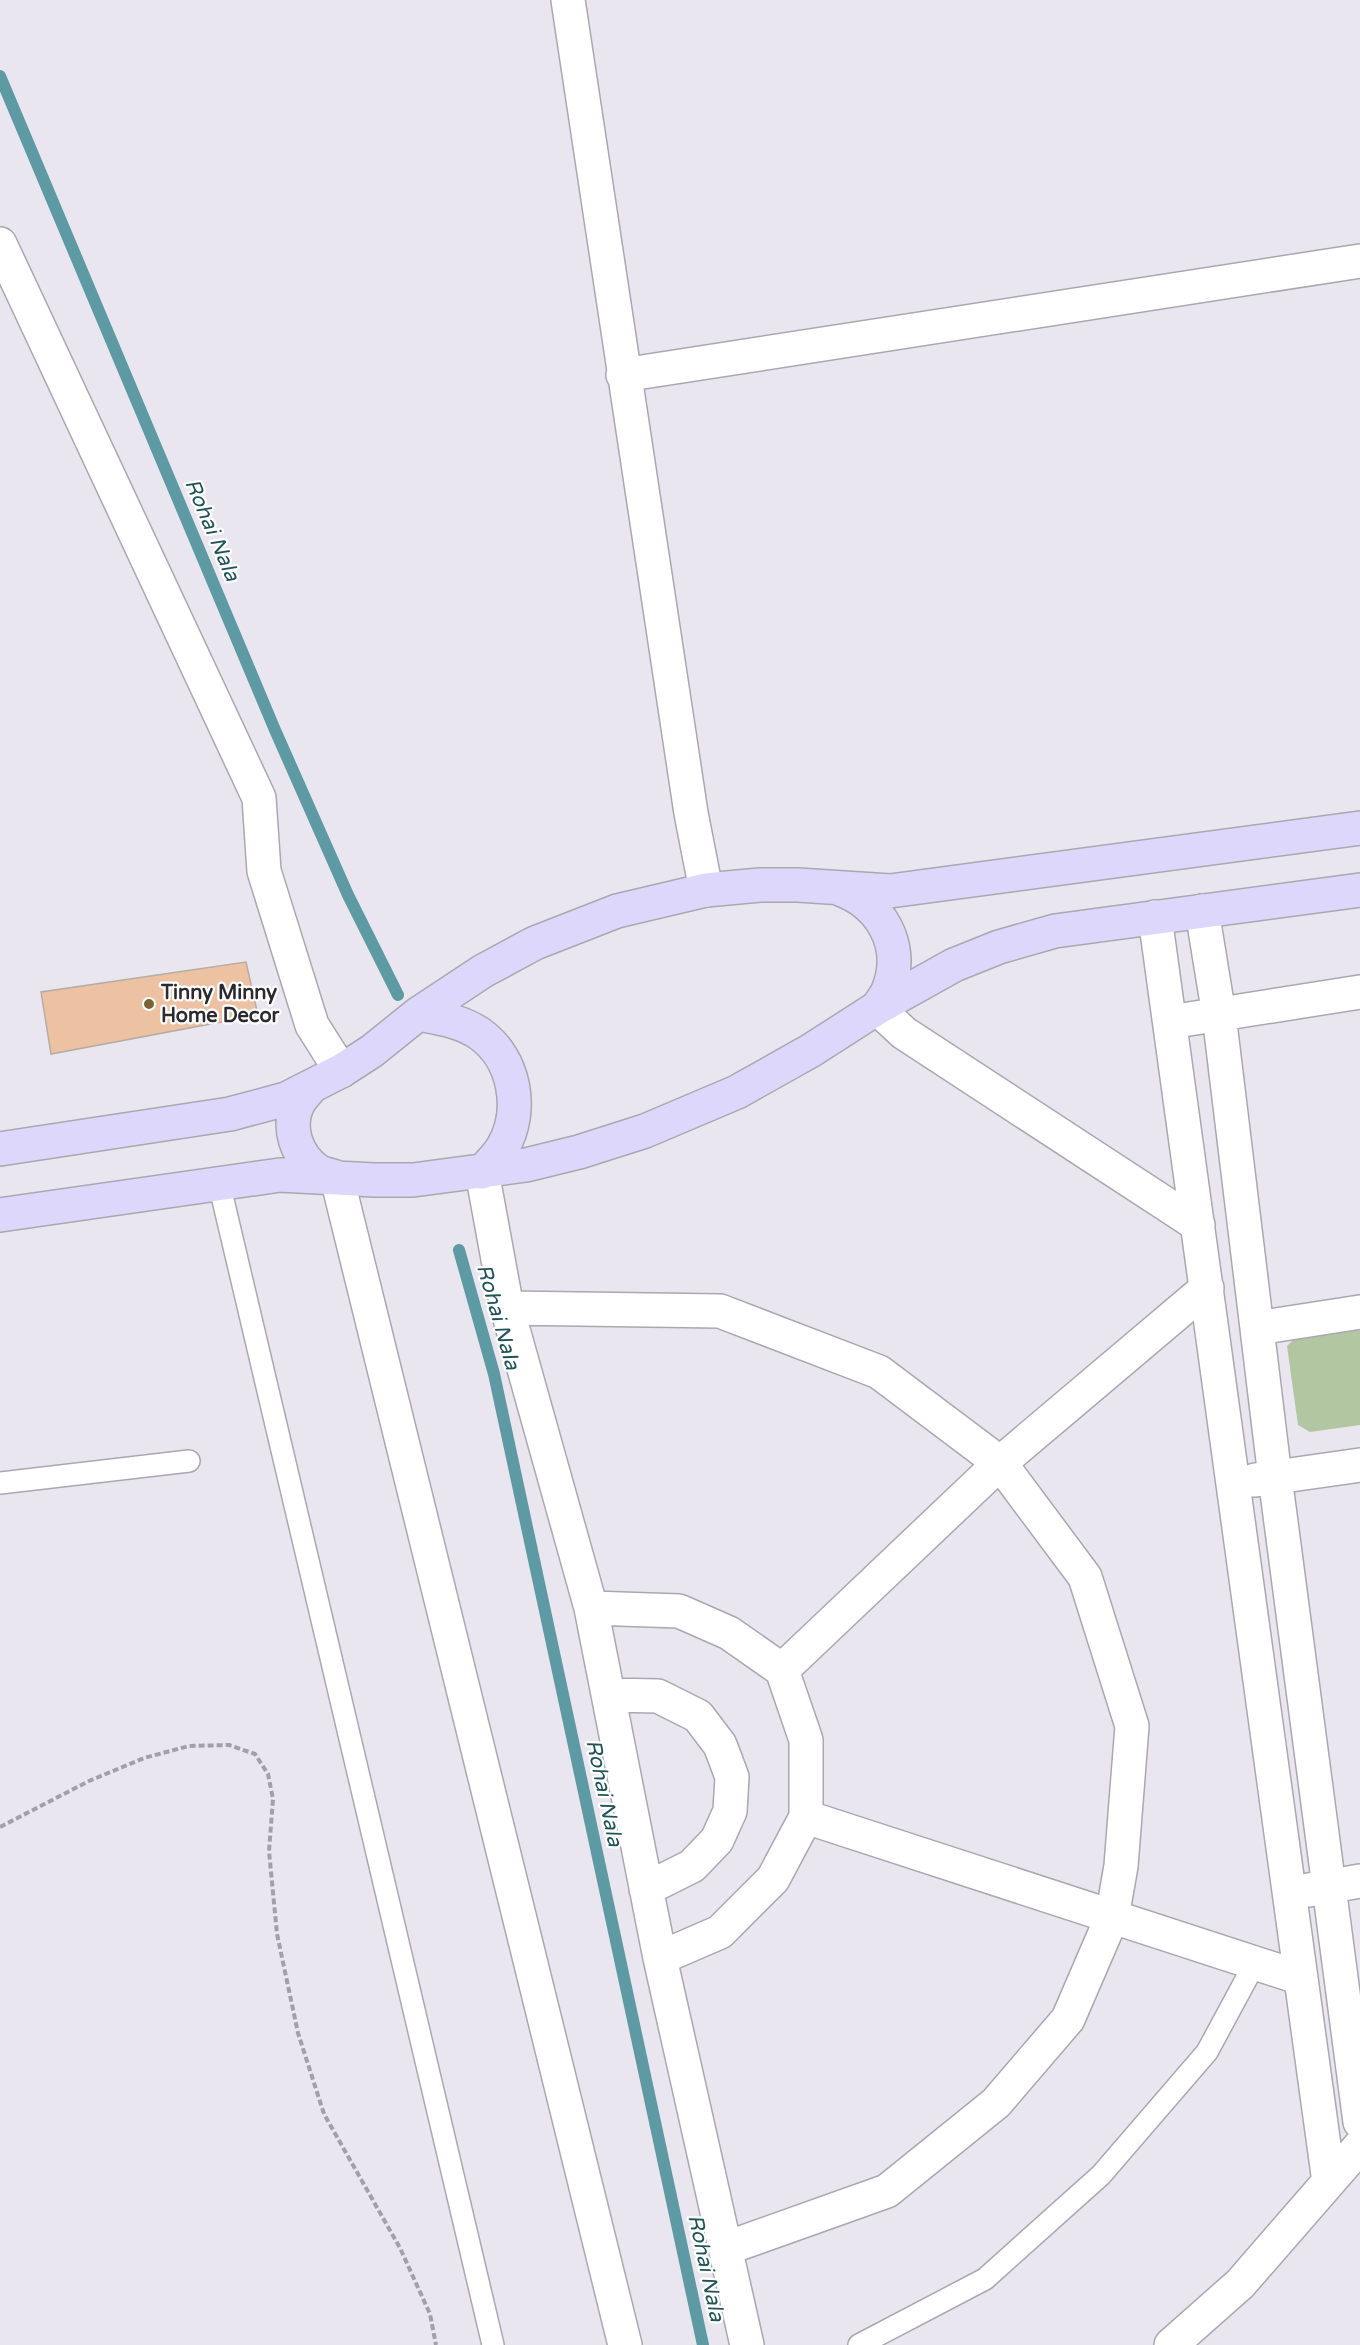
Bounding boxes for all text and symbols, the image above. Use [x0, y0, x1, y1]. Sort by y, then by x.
water label: Rohai Nala [179, 475, 245, 586]
place label: Tinny Minny Home Decor [160, 981, 280, 1028]
marker: Tinny Minny Home Decor [142, 997, 156, 1011]
water label: Rohai Nala [471, 1261, 525, 1374]
water label: Rohai Nala [580, 1737, 628, 1850]
water label: Rohai Nala [682, 2212, 730, 2325]

